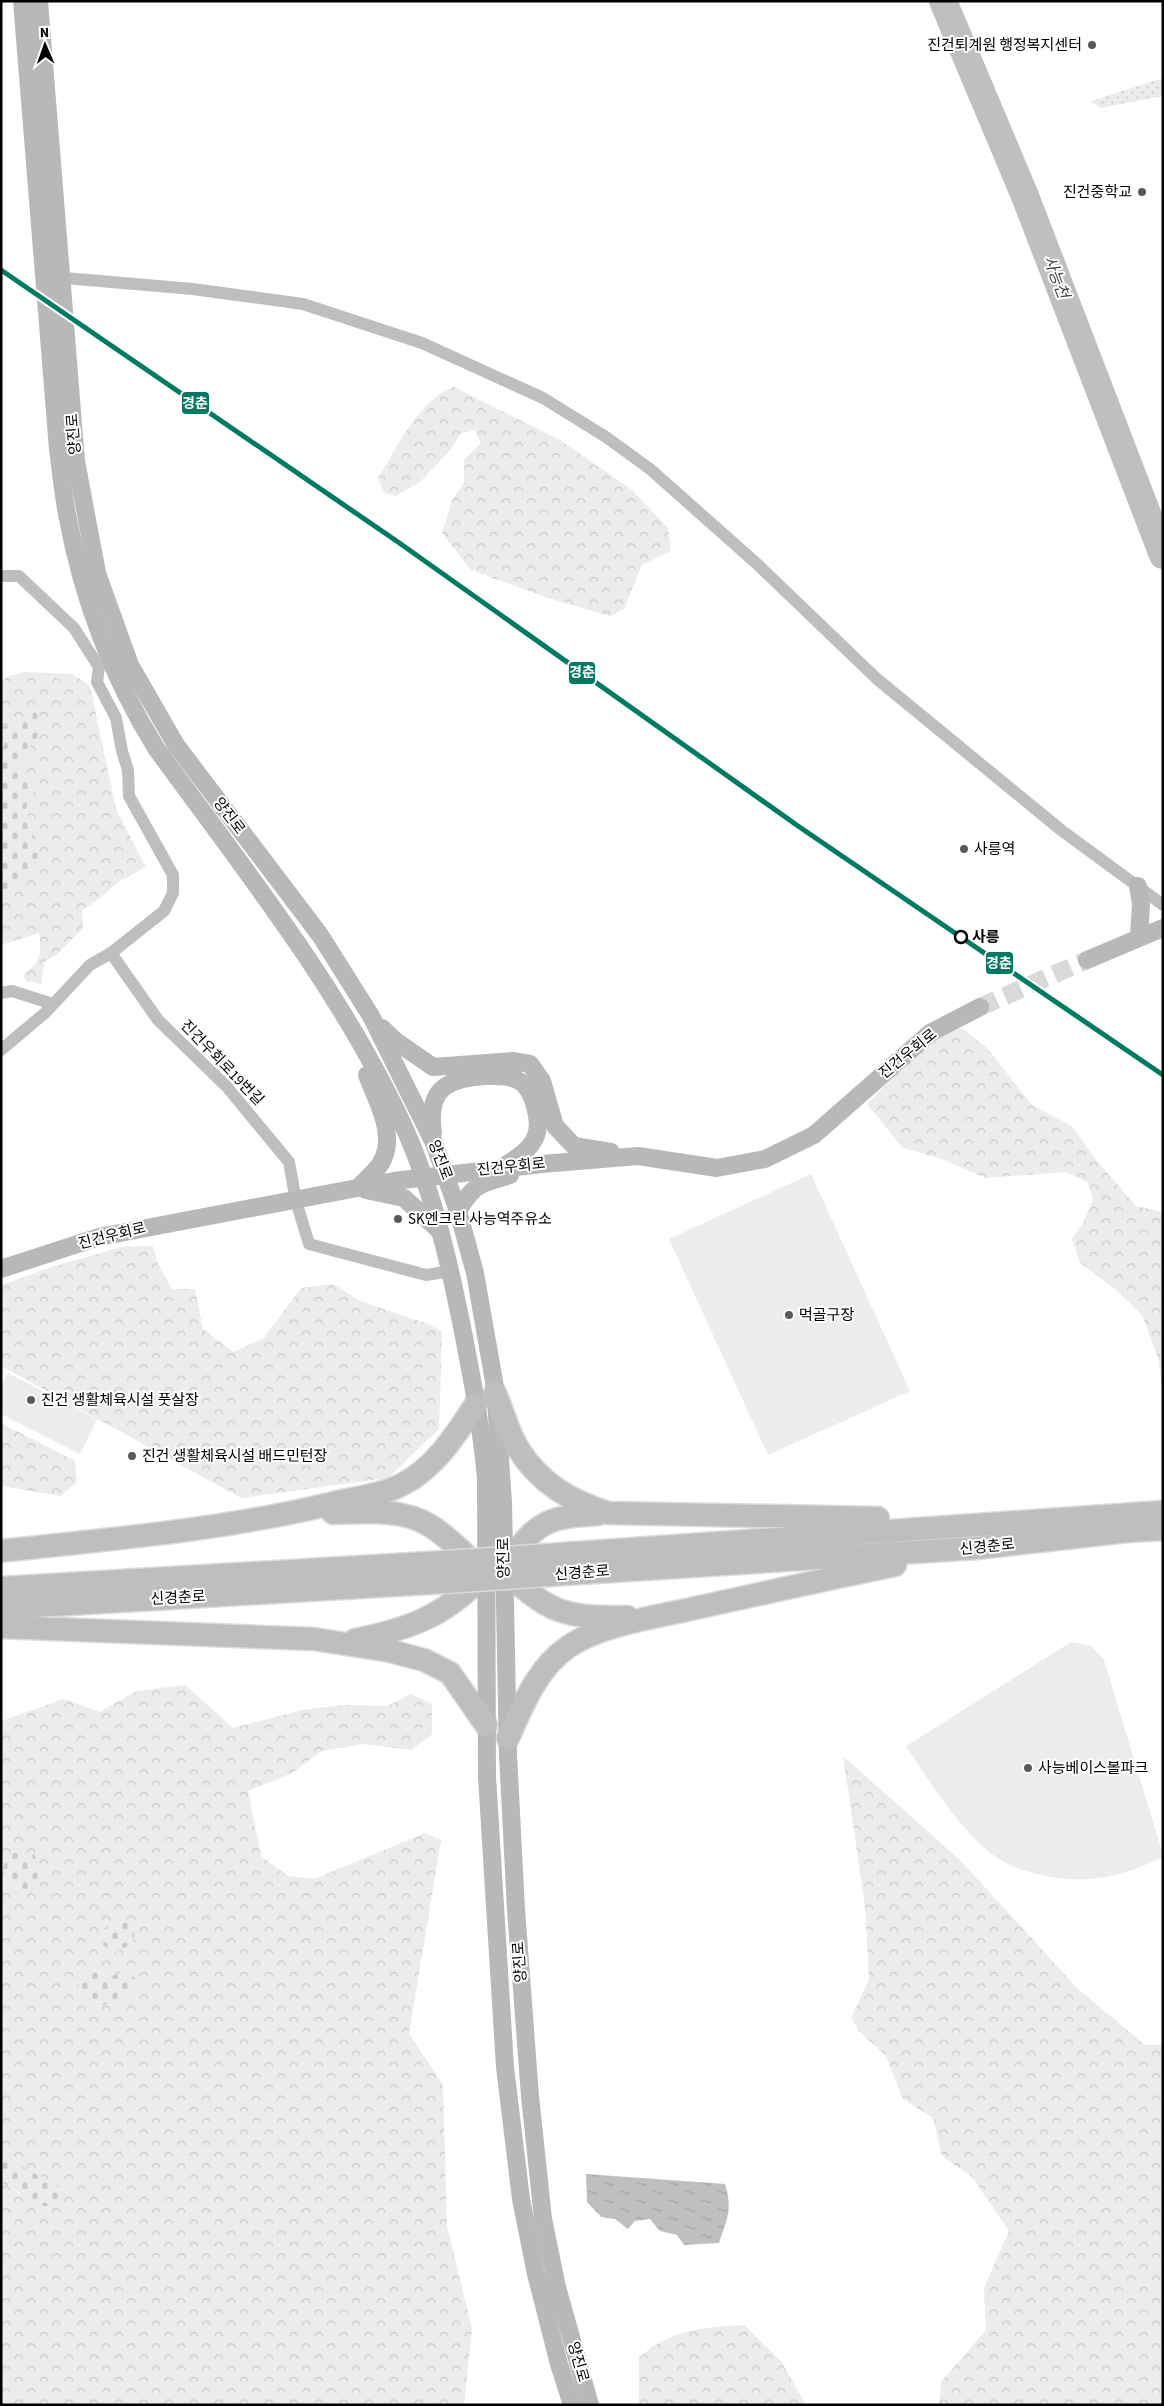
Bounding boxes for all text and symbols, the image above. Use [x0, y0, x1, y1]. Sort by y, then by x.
north arrow [20, 20, 70, 70]
text: N [40, 23, 50, 43]
place label: 진건퇴계원 행정복지센터 [927, 35, 1082, 56]
marker: 진건퇴계원 행정복지센터 [1086, 39, 1098, 51]
place label: 진건중학교 [1063, 182, 1132, 203]
marker: 진건중학교 [1136, 186, 1148, 198]
water label: 사능천 [1038, 252, 1075, 304]
line badge: 경춘 [181, 391, 210, 415]
text: 경춘 [182, 394, 208, 414]
street label: 양진로 [62, 412, 86, 456]
line badge: 경춘 [568, 661, 596, 685]
text: 경춘 [569, 663, 595, 683]
street label: 양진로 [208, 793, 250, 839]
place label: 사릉역 [974, 839, 1015, 860]
marker: 사릉역 [958, 843, 970, 855]
place label: 사릉 [972, 927, 1000, 948]
marker: 사릉 [954, 930, 968, 944]
line badge: 경춘 [985, 951, 1014, 975]
text: 경춘 [986, 954, 1012, 974]
street label: 진건우회로19번길 [176, 1016, 268, 1110]
street label: 진건우회로 [875, 1024, 941, 1084]
street label: 양진로 [423, 1137, 457, 1183]
street label: 진건우회로 [476, 1153, 546, 1181]
place label: SK엔크린 사능역주유소 [408, 1209, 552, 1230]
marker: SK엔크린 사능역주유소 [392, 1213, 404, 1225]
street label: 진건우회로 [76, 1217, 148, 1255]
place label: 먹골구장 [799, 1305, 854, 1326]
marker: 먹골구장 [783, 1309, 795, 1321]
place label: 진건 생활체육시설 풋살장 [41, 1390, 199, 1411]
marker: 진건 생활체육시설 풋살장 [25, 1394, 37, 1406]
place label: 진건 생활체육시설 배드민턴장 [142, 1446, 328, 1467]
marker: 진건 생활체육시설 배드민턴장 [126, 1450, 138, 1462]
street label: 신경춘로 [958, 1534, 1016, 1560]
street label: 양진로 [493, 1537, 515, 1579]
street label: 신경춘로 [554, 1561, 610, 1585]
street label: 신경춘로 [150, 1586, 206, 1610]
place label: 사능베이스볼파크 [1038, 1758, 1148, 1779]
marker: 사능베이스볼파크 [1022, 1762, 1034, 1774]
street label: 양진로 [508, 1941, 532, 1983]
street label: 양진로 [562, 2339, 594, 2385]

